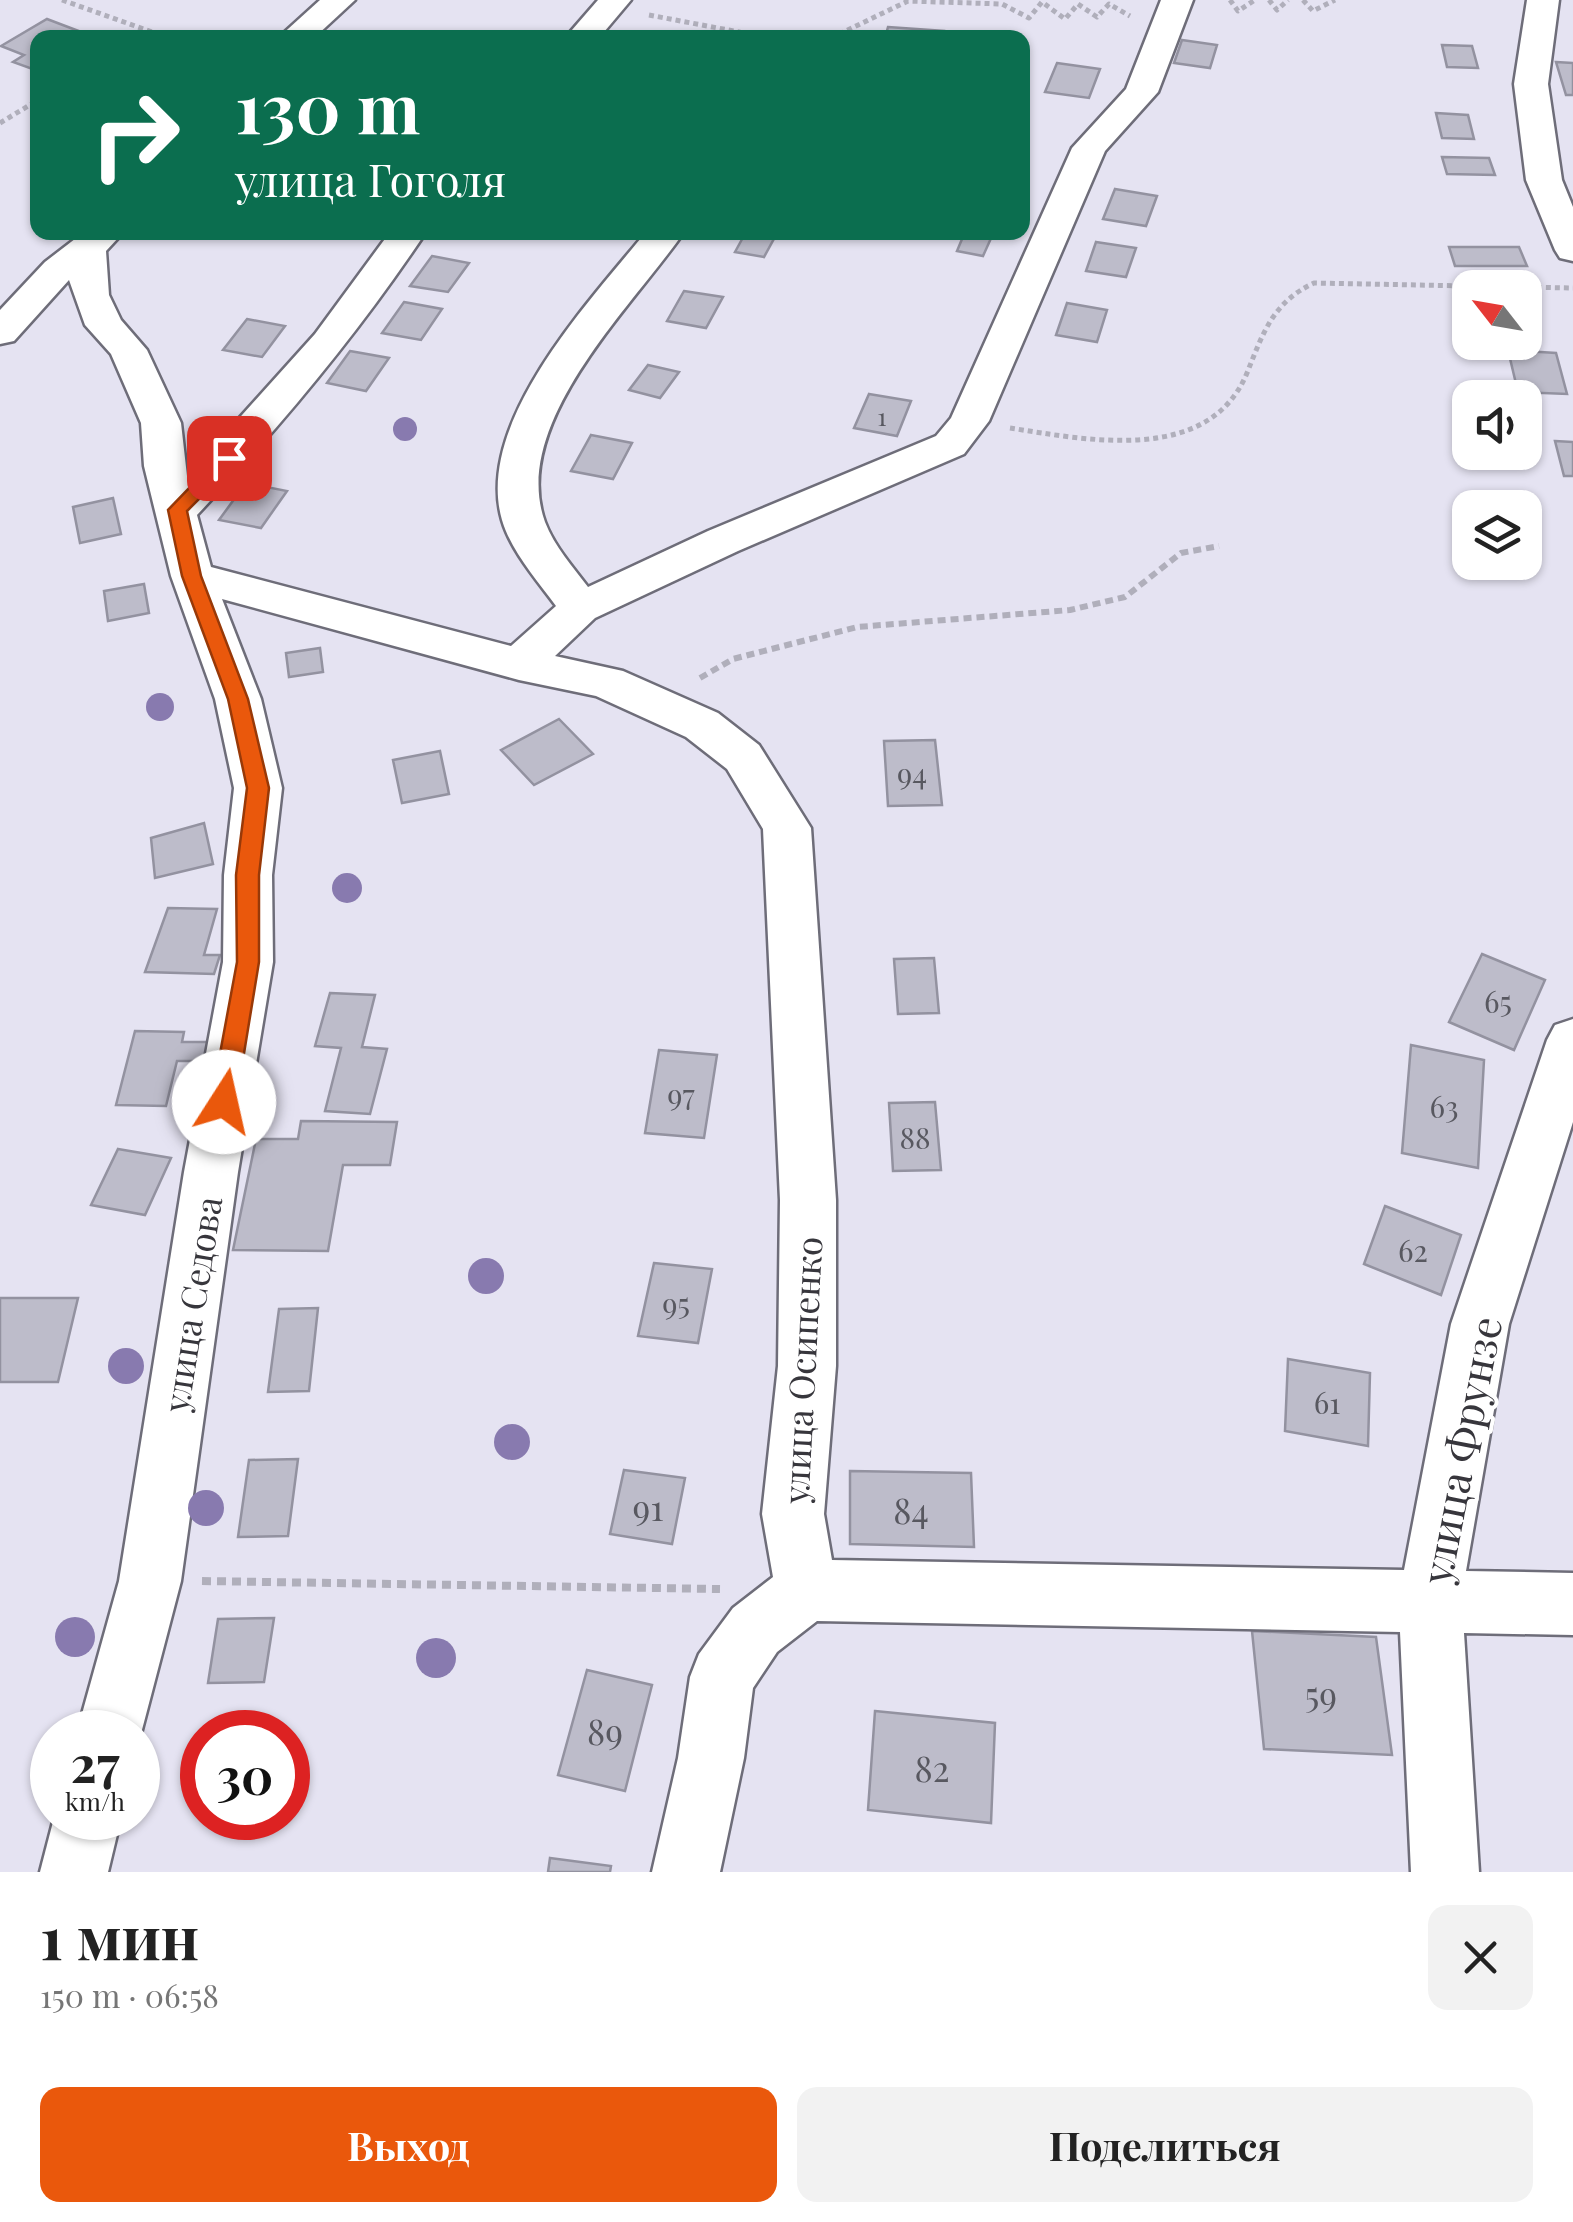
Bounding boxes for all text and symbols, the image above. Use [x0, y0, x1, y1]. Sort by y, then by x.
text: 130 m [235, 58, 420, 152]
icon: right [70, 70, 200, 200]
text: улица Гоголя [235, 148, 506, 208]
north arrow [1452, 270, 1542, 360]
map controls [1452, 270, 1542, 580]
button: sound [1452, 380, 1542, 470]
house number: 1 [877, 399, 887, 432]
pin [187, 416, 272, 501]
icon: arrive [202, 431, 257, 486]
button: layers [1452, 490, 1542, 580]
house number: 94 [897, 753, 927, 793]
house number: 65 [1484, 981, 1512, 1021]
position arrow [172, 1050, 276, 1154]
house number: 97 [667, 1074, 695, 1114]
house number: 63 [1429, 1086, 1459, 1126]
house number: 88 [899, 1117, 931, 1157]
street label: улица Седова [151, 1192, 231, 1416]
house number: 62 [1398, 1230, 1428, 1270]
street label: улица Осипенко [770, 1235, 831, 1506]
house number: 95 [662, 1283, 690, 1323]
street label: улица Фрунзе [1406, 1312, 1513, 1589]
house number: 61 [1314, 1382, 1340, 1422]
house number: 91 [633, 1483, 663, 1530]
house number: 84 [893, 1486, 929, 1533]
house number: 59 [1305, 1670, 1337, 1717]
house number: 89 [587, 1707, 623, 1754]
speed limit sign: 30 [180, 1710, 310, 1840]
text: 27 [71, 1729, 119, 1796]
house number: 82 [915, 1744, 949, 1791]
text: km/h [65, 1784, 125, 1817]
text: 1 мин [40, 1895, 199, 1975]
button: close [1428, 1905, 1533, 2010]
text: 150 m · 06:58 [40, 1973, 219, 2016]
button: Выход [40, 2087, 777, 2202]
button: Поделиться [797, 2087, 1533, 2202]

